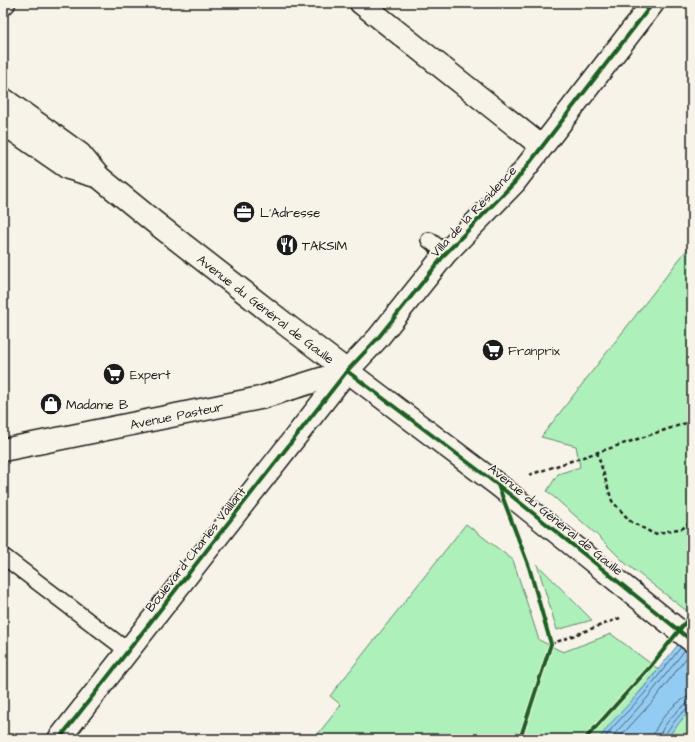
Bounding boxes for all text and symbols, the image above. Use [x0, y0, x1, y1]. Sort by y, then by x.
street label: Villa de la Résidence [427, 162, 521, 261]
office icon: L'Adresse [231, 199, 257, 225]
place label: L'Adresse [260, 204, 320, 222]
restaurant icon: TAKSIM [274, 232, 300, 258]
place label: TAKSIM [302, 237, 348, 255]
street label: Avenue du Général de Gaulle [193, 251, 338, 368]
supermarket icon: Franprix [480, 337, 506, 363]
place label: Franprix [508, 342, 561, 360]
supermarket icon: Expert [101, 361, 127, 387]
place label: Expert [130, 366, 171, 384]
shop icon: Madame B [38, 391, 64, 417]
place label: Madame B [66, 396, 128, 414]
street label: Avenue Pasteur [128, 398, 225, 434]
street label: Avenue du Général de Gaulle [484, 460, 627, 580]
street label: Boulevard Charles Vaillant [141, 483, 251, 616]

